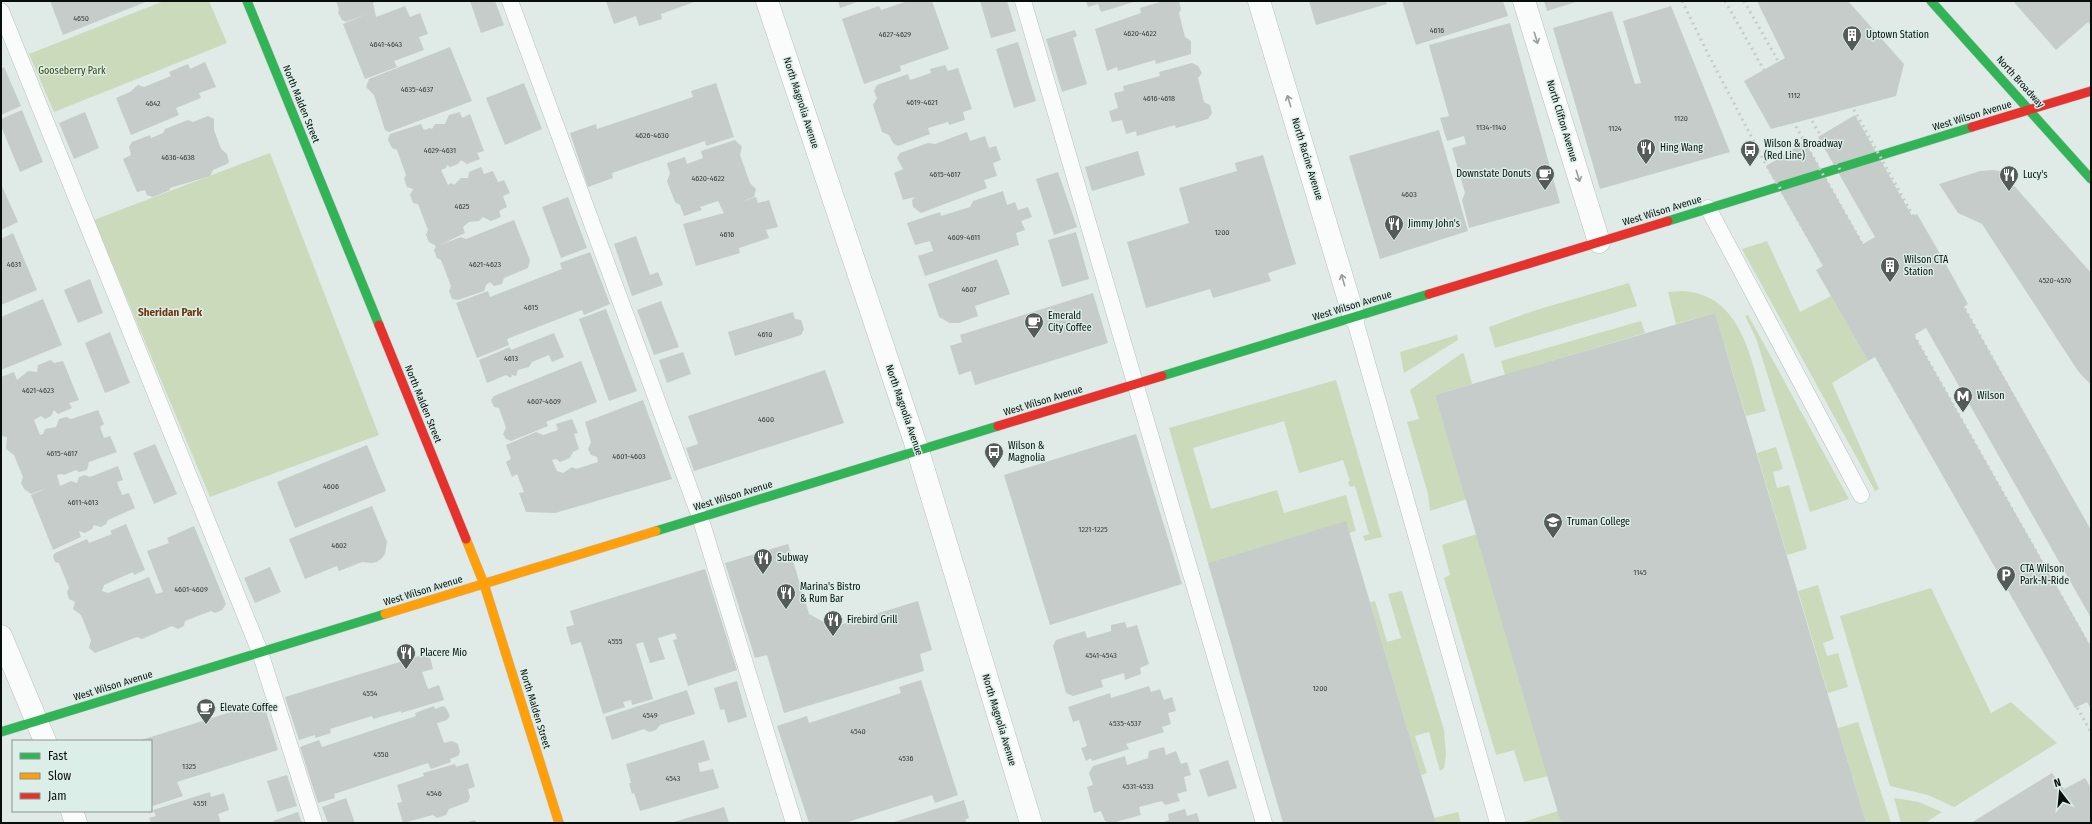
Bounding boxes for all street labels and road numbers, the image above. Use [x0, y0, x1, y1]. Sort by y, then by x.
street label: North Broadway [1994, 54, 2047, 111]
street label: North Magnolia Avenue [781, 56, 821, 150]
street label: North Malden Street [280, 63, 322, 145]
street label: North Clifton Avenue [1544, 79, 1580, 163]
street label: West Wilson Avenue [1931, 98, 2013, 134]
street label: North Racine Avenue [1289, 116, 1325, 202]
street label: West Wilson Avenue [1621, 193, 1703, 229]
street label: West Wilson Avenue [1311, 288, 1393, 324]
street label: North Malden Street [402, 363, 444, 445]
street label: North Magnolia Avenue [883, 363, 925, 457]
street label: West Wilson Avenue [1002, 383, 1084, 419]
street label: West Wilson Avenue [692, 478, 774, 514]
street label: West Wilson Avenue [382, 573, 464, 609]
street label: West Wilson Avenue [72, 668, 154, 704]
street label: North Malden Street [517, 668, 553, 751]
street label: North Magnolia Avenue [979, 673, 1019, 767]

